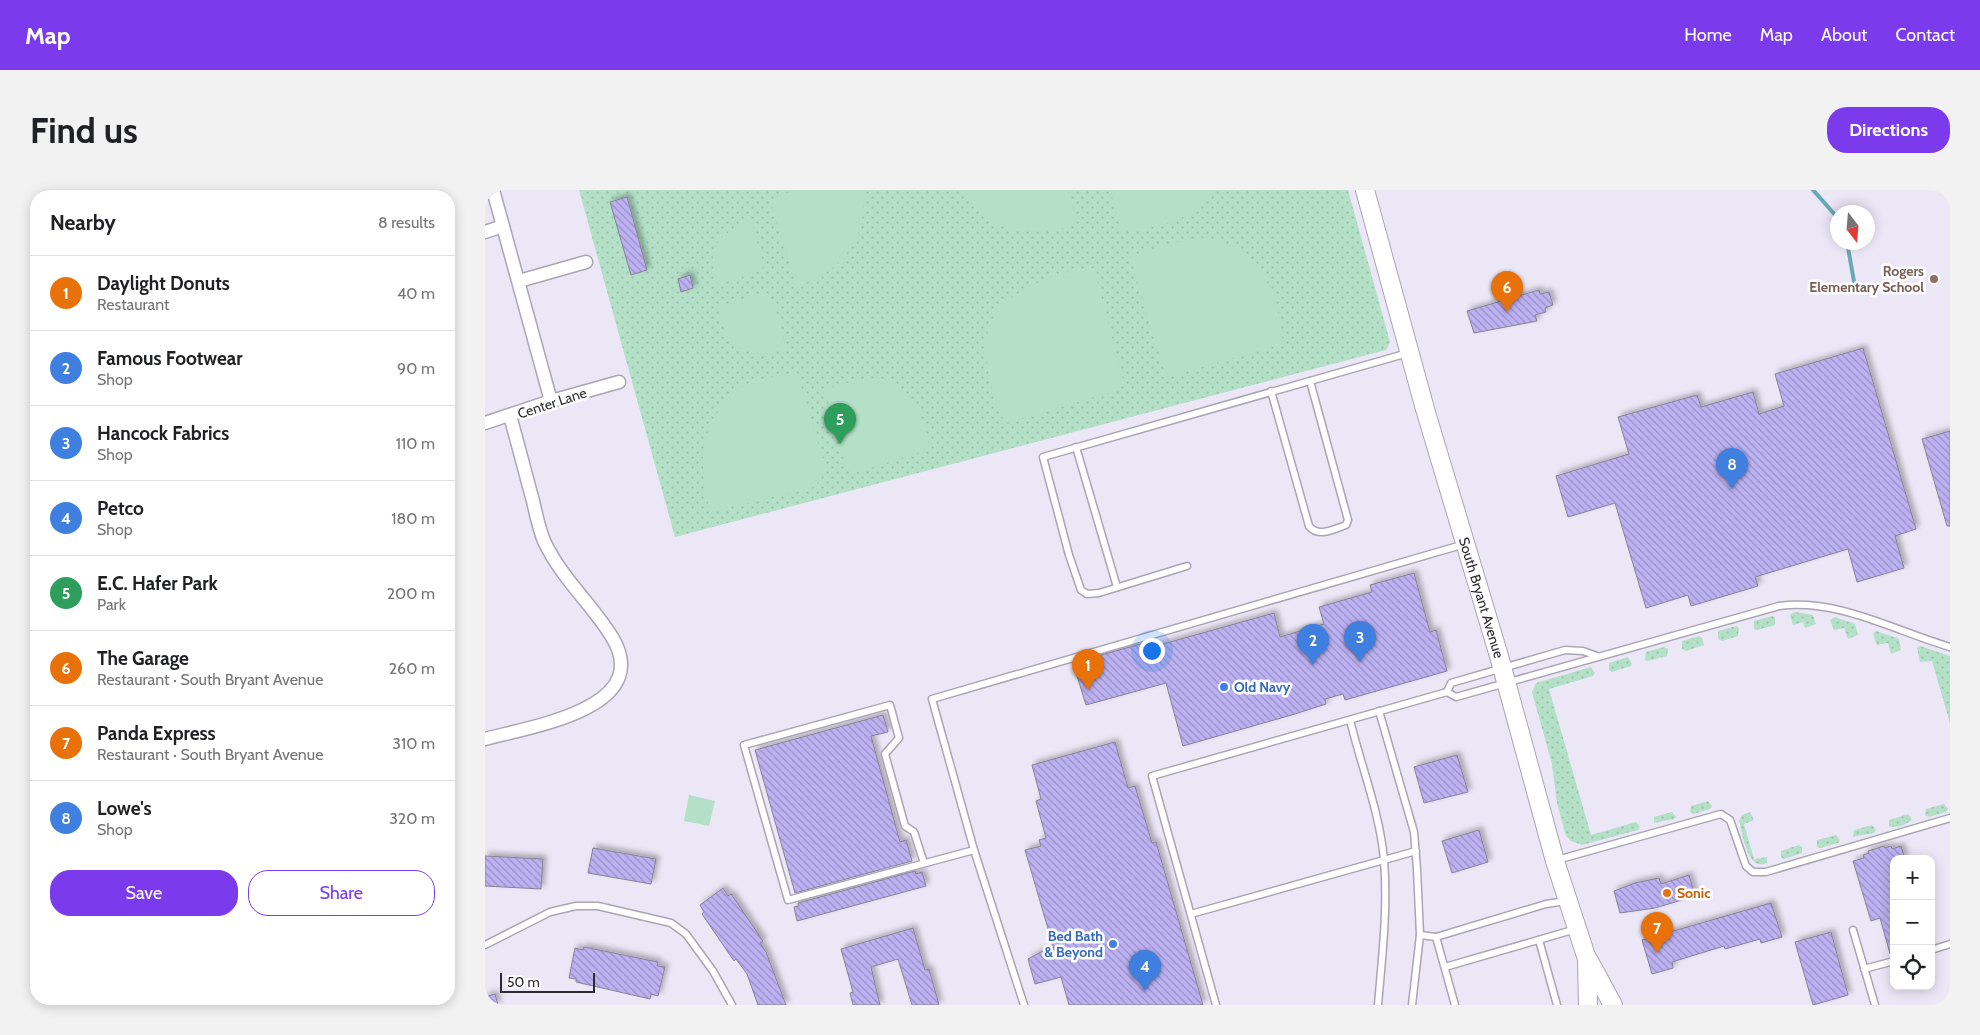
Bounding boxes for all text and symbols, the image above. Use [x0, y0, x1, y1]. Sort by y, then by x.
text: Map [25, 21, 71, 50]
text: Home [1684, 24, 1732, 46]
text: Map [1760, 24, 1793, 46]
text: About [1821, 24, 1867, 46]
text: Contact [1895, 24, 1955, 46]
button: Directions [1827, 107, 1950, 153]
text: Find us [30, 109, 138, 152]
north arrow [1830, 205, 1875, 250]
text: Nearby [50, 210, 116, 235]
text: 8 results [378, 213, 435, 232]
place label: Rogers Elementary School [1809, 262, 1924, 296]
pin: 6 [1491, 271, 1523, 312]
text: Daylight Donuts [97, 272, 230, 295]
marker: Rogers Elementary School [1928, 273, 1940, 285]
text: 1 [63, 284, 69, 303]
text: 40 m [397, 284, 435, 303]
text: Restaurant [97, 295, 169, 314]
text: Famous Footwear [97, 347, 242, 370]
text: 2 [62, 359, 70, 378]
text: 90 m [397, 359, 435, 378]
text: Shop [97, 370, 133, 389]
street label: Center Lane [515, 383, 589, 423]
pin: 5 [824, 403, 856, 444]
text: Hancock Fabrics [97, 422, 229, 445]
text: 3 [62, 434, 70, 453]
text: 110 m [396, 434, 435, 453]
text: Shop [97, 445, 133, 464]
pin: 8 [1716, 448, 1748, 489]
text: Petco [97, 497, 144, 520]
text: 4 [61, 509, 71, 528]
text: 180 m [391, 509, 435, 528]
text: Shop [97, 520, 133, 539]
street label: South Bryant Avenue [1455, 535, 1508, 660]
text: E.C. Hafer Park [97, 572, 218, 595]
text: 5 [62, 584, 70, 603]
text: 200 m [387, 584, 435, 603]
text: Park [97, 595, 126, 614]
pin: 3 [1344, 621, 1376, 662]
pin: 2 [1297, 624, 1329, 665]
your location [1139, 638, 1165, 664]
text: The Garage [97, 647, 189, 670]
pin: 1 [1072, 649, 1104, 690]
text: 6 [62, 659, 71, 678]
text: 260 m [389, 659, 435, 678]
text: Restaurant · South Bryant Avenue [97, 670, 323, 689]
place label: Old Navy [1234, 678, 1291, 696]
marker: Old Navy [1218, 681, 1230, 693]
text: Panda Express [97, 722, 216, 745]
text: 7 [62, 734, 70, 753]
text: 310 m [392, 734, 435, 753]
text: Restaurant · South Bryant Avenue [97, 745, 323, 764]
text: Lowe's [97, 797, 152, 820]
text: 8 [61, 809, 71, 828]
text: 320 m [389, 809, 435, 828]
text: Shop [97, 820, 133, 839]
map controls [1890, 855, 1935, 990]
button: + [1890, 855, 1935, 900]
button: Save [50, 870, 238, 916]
button: Share [248, 870, 435, 916]
place label: Sonic [1677, 884, 1711, 902]
marker: Sonic [1661, 887, 1673, 899]
button: − [1890, 900, 1935, 945]
pin: 7 [1641, 912, 1673, 953]
place label: Bed Bath & Beyond [1044, 927, 1103, 961]
marker: Bed Bath & Beyond [1107, 938, 1119, 950]
button: locate [1890, 945, 1935, 990]
pin: 4 [1129, 950, 1161, 991]
scale bar [500, 970, 595, 993]
text: 50 m [507, 973, 540, 991]

